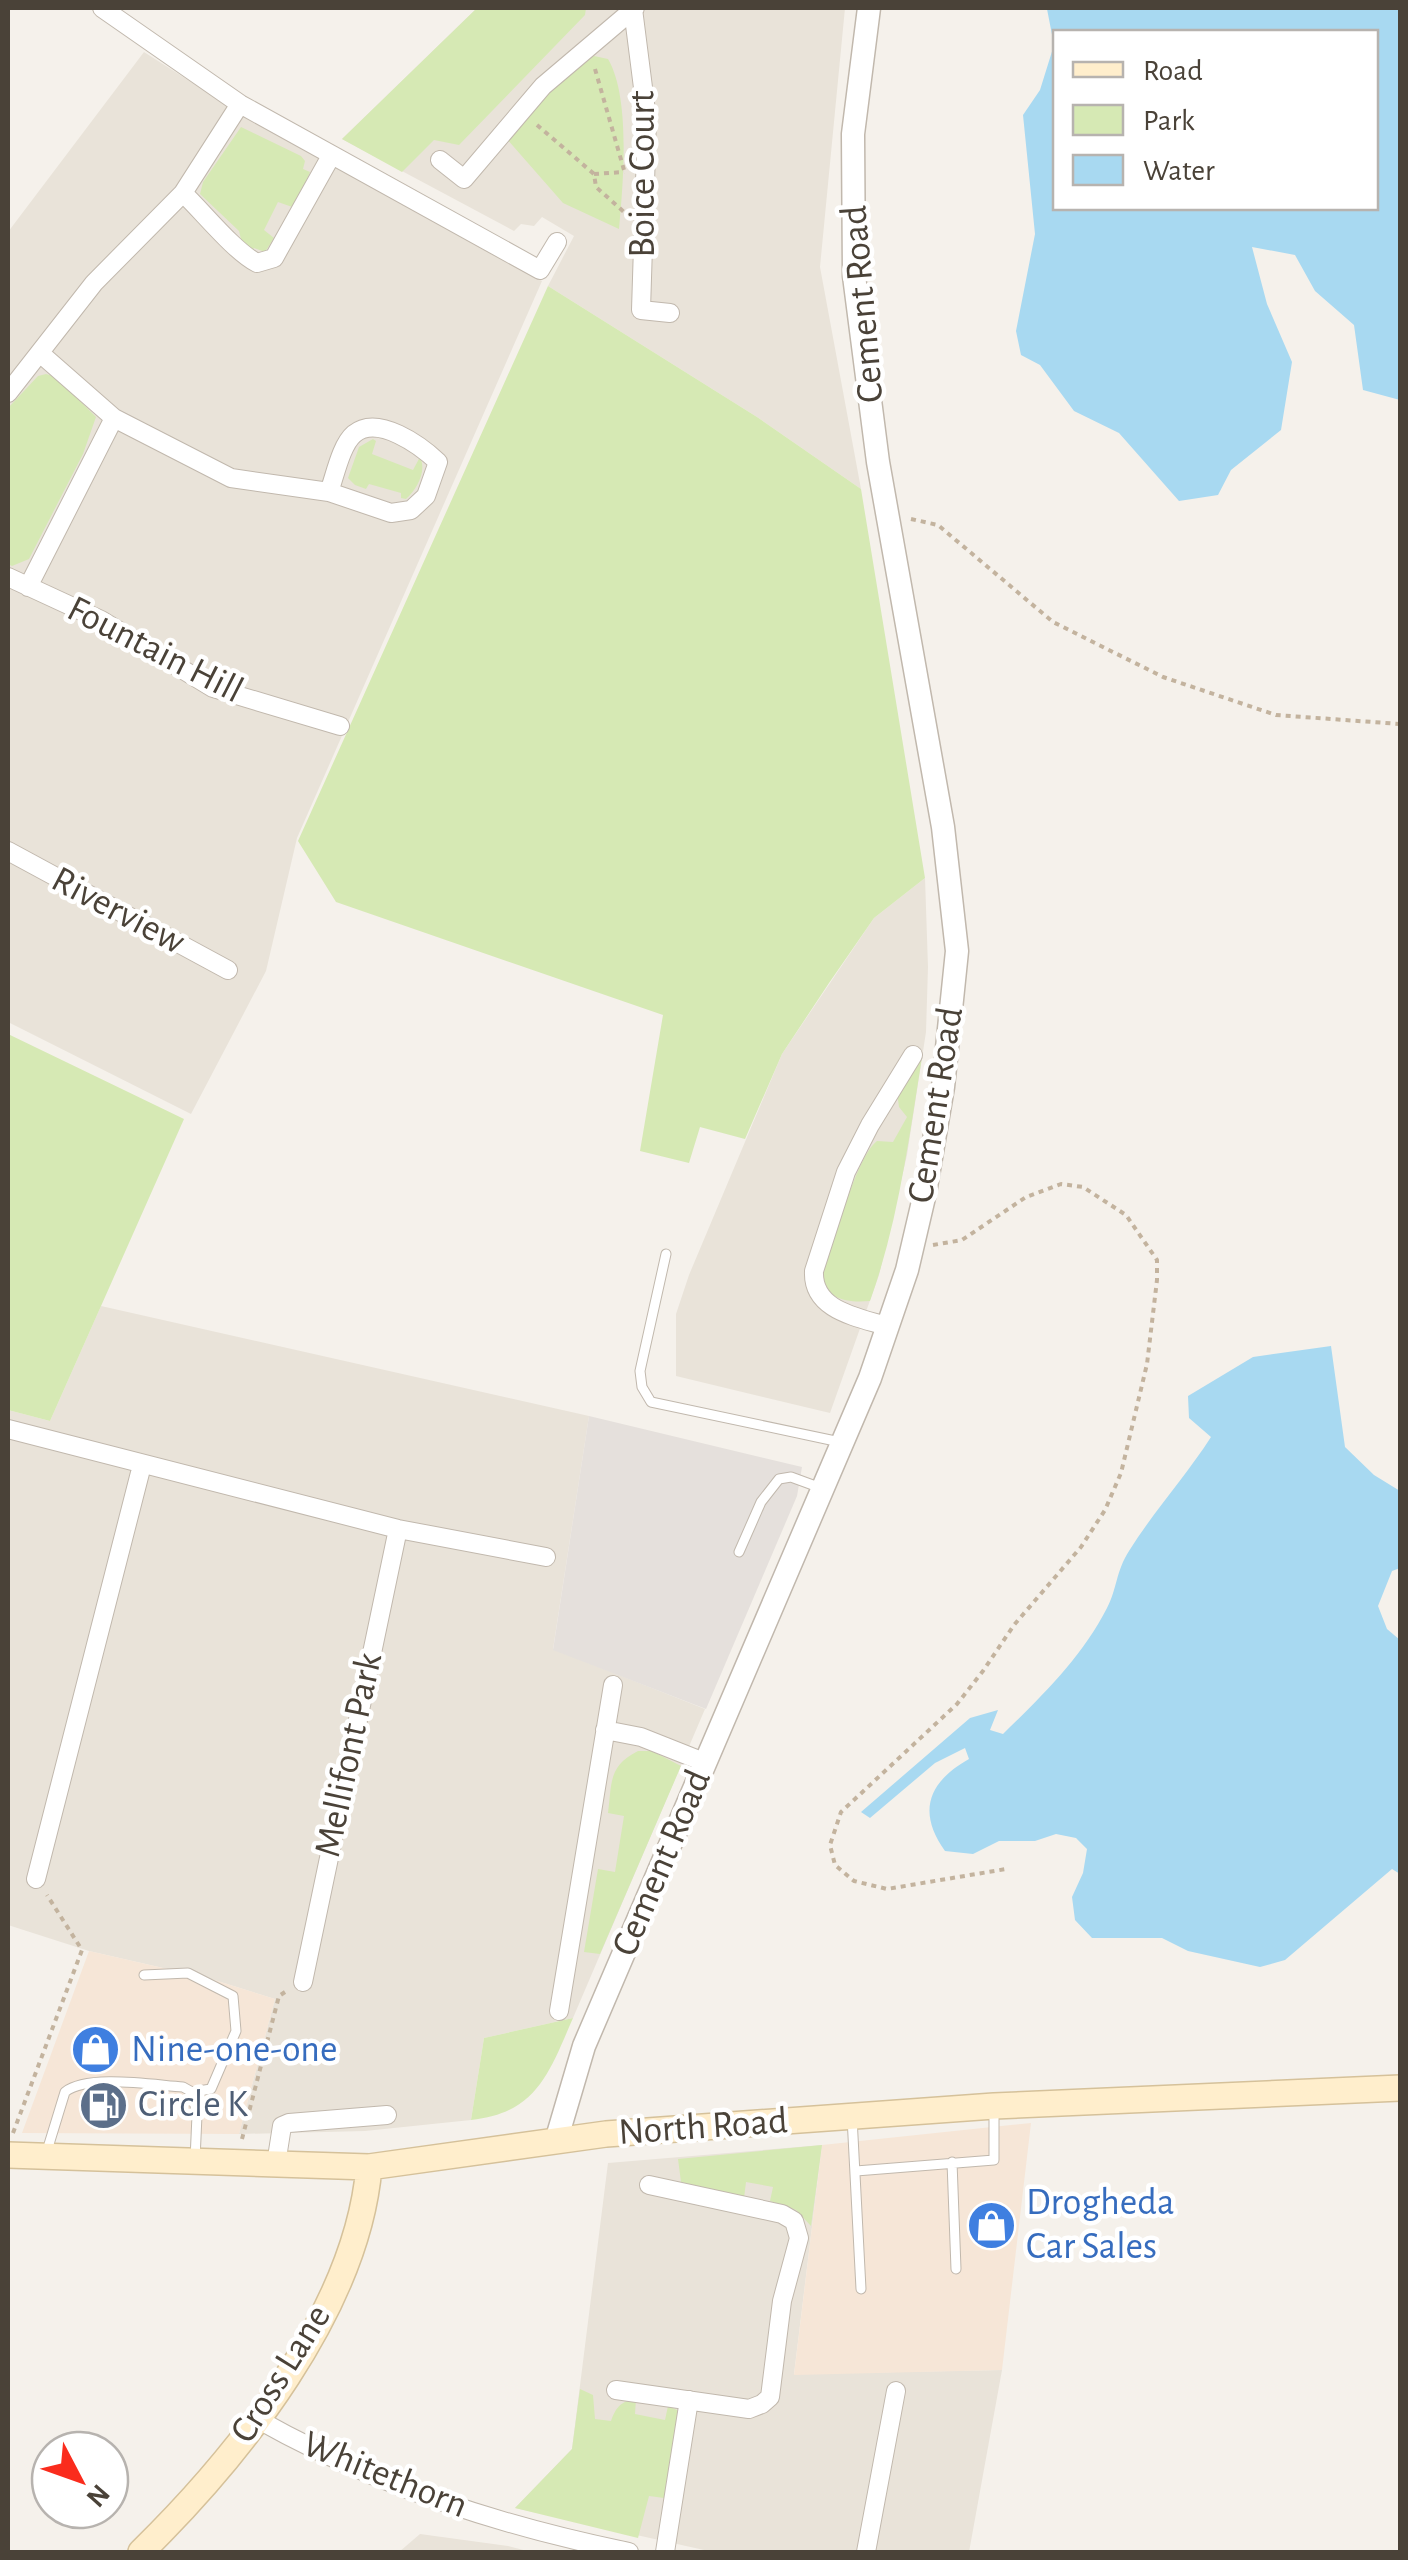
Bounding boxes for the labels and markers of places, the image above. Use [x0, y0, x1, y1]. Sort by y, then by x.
shop icon: Nine-one-one [70, 2024, 122, 2076]
place label: Nine-one-one [131, 2031, 337, 2069]
fuel station icon: Circle K [77, 2079, 129, 2131]
place label: Circle K [138, 2086, 248, 2124]
place label: Drogheda Car Sales [1026, 2184, 1174, 2266]
shop icon: Drogheda Car Sales [965, 2199, 1017, 2251]

